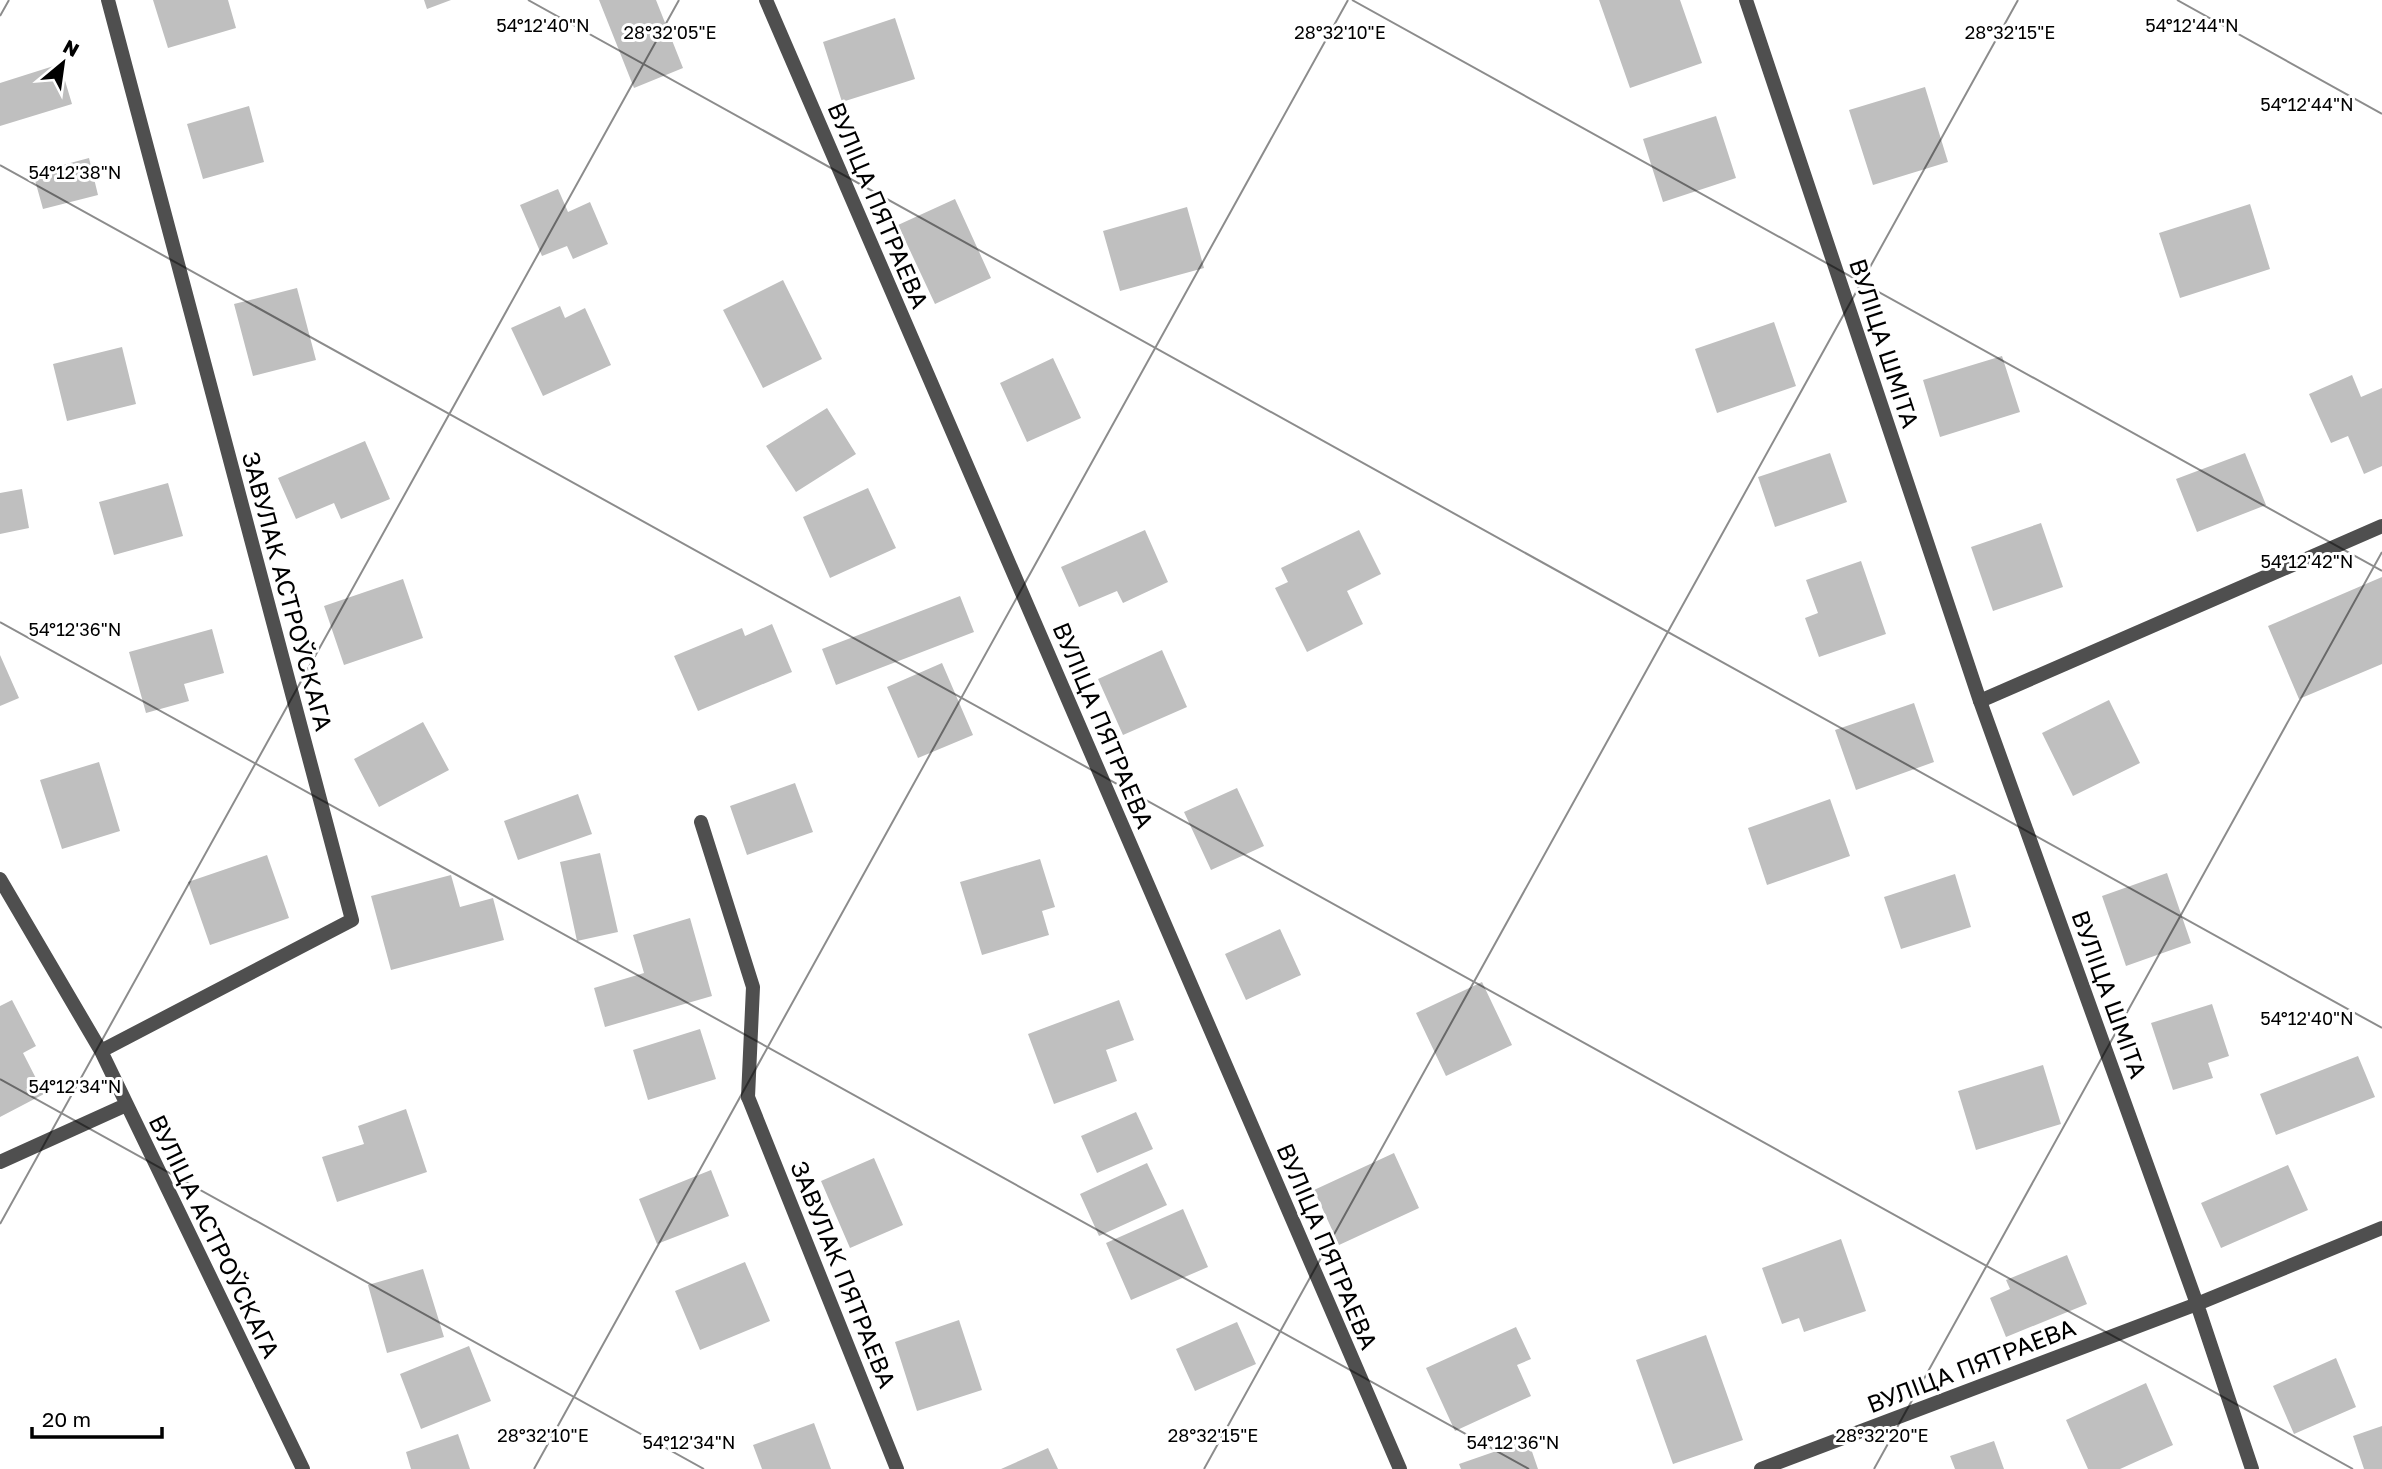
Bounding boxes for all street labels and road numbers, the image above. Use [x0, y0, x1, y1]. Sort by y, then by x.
street label: ВУЛІЦА ПЯТРАЕВА [822, 98, 936, 312]
street label: ВУЛІЦА ШМІТА [1844, 255, 1926, 431]
street label: ЗАВУЛАК АСТРОЎСКАГА [237, 448, 339, 734]
street label: ВУЛІЦА ПЯТРАЕВА [1047, 618, 1161, 832]
street label: ВУЛІЦА ШМІТА [2066, 906, 2154, 1082]
street label: ВУЛІЦА АСТРОЎСКАГА [143, 1110, 287, 1362]
street label: ВУЛІЦА ПЯТРАЕВА [1271, 1139, 1385, 1353]
street label: ЗАВУЛАК ПЯТРАЕВА [785, 1156, 903, 1392]
street label: ВУЛІЦА ПЯТРАЕВА [1863, 1312, 2079, 1418]

